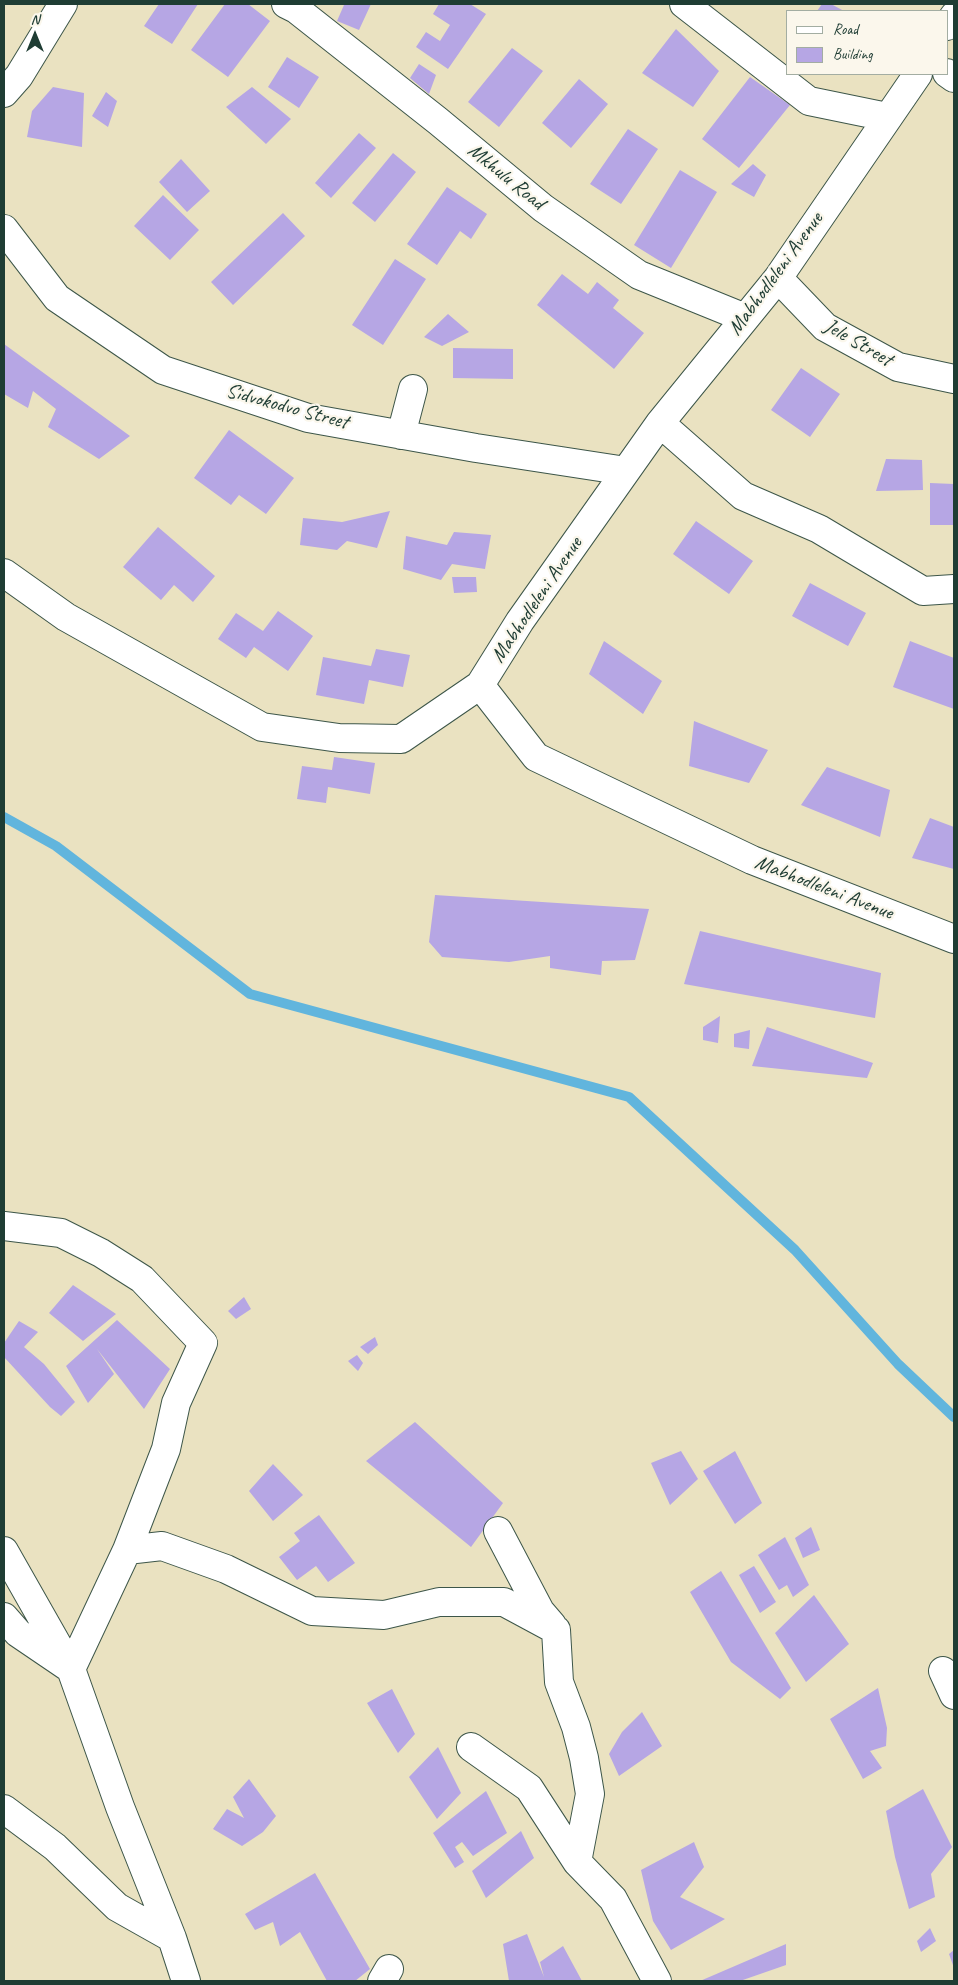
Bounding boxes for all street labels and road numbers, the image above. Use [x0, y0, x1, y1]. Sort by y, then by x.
street label: Mkhulu Road [462, 138, 550, 216]
street label: Mabhodleleni Avenue [723, 207, 829, 341]
street label: Jele Street [819, 313, 897, 373]
street label: Sidvokodvo Street [223, 379, 351, 435]
street label: Mabhodleleni Avenue [486, 532, 588, 668]
street label: Mabhodleleni Avenue [751, 850, 897, 926]

